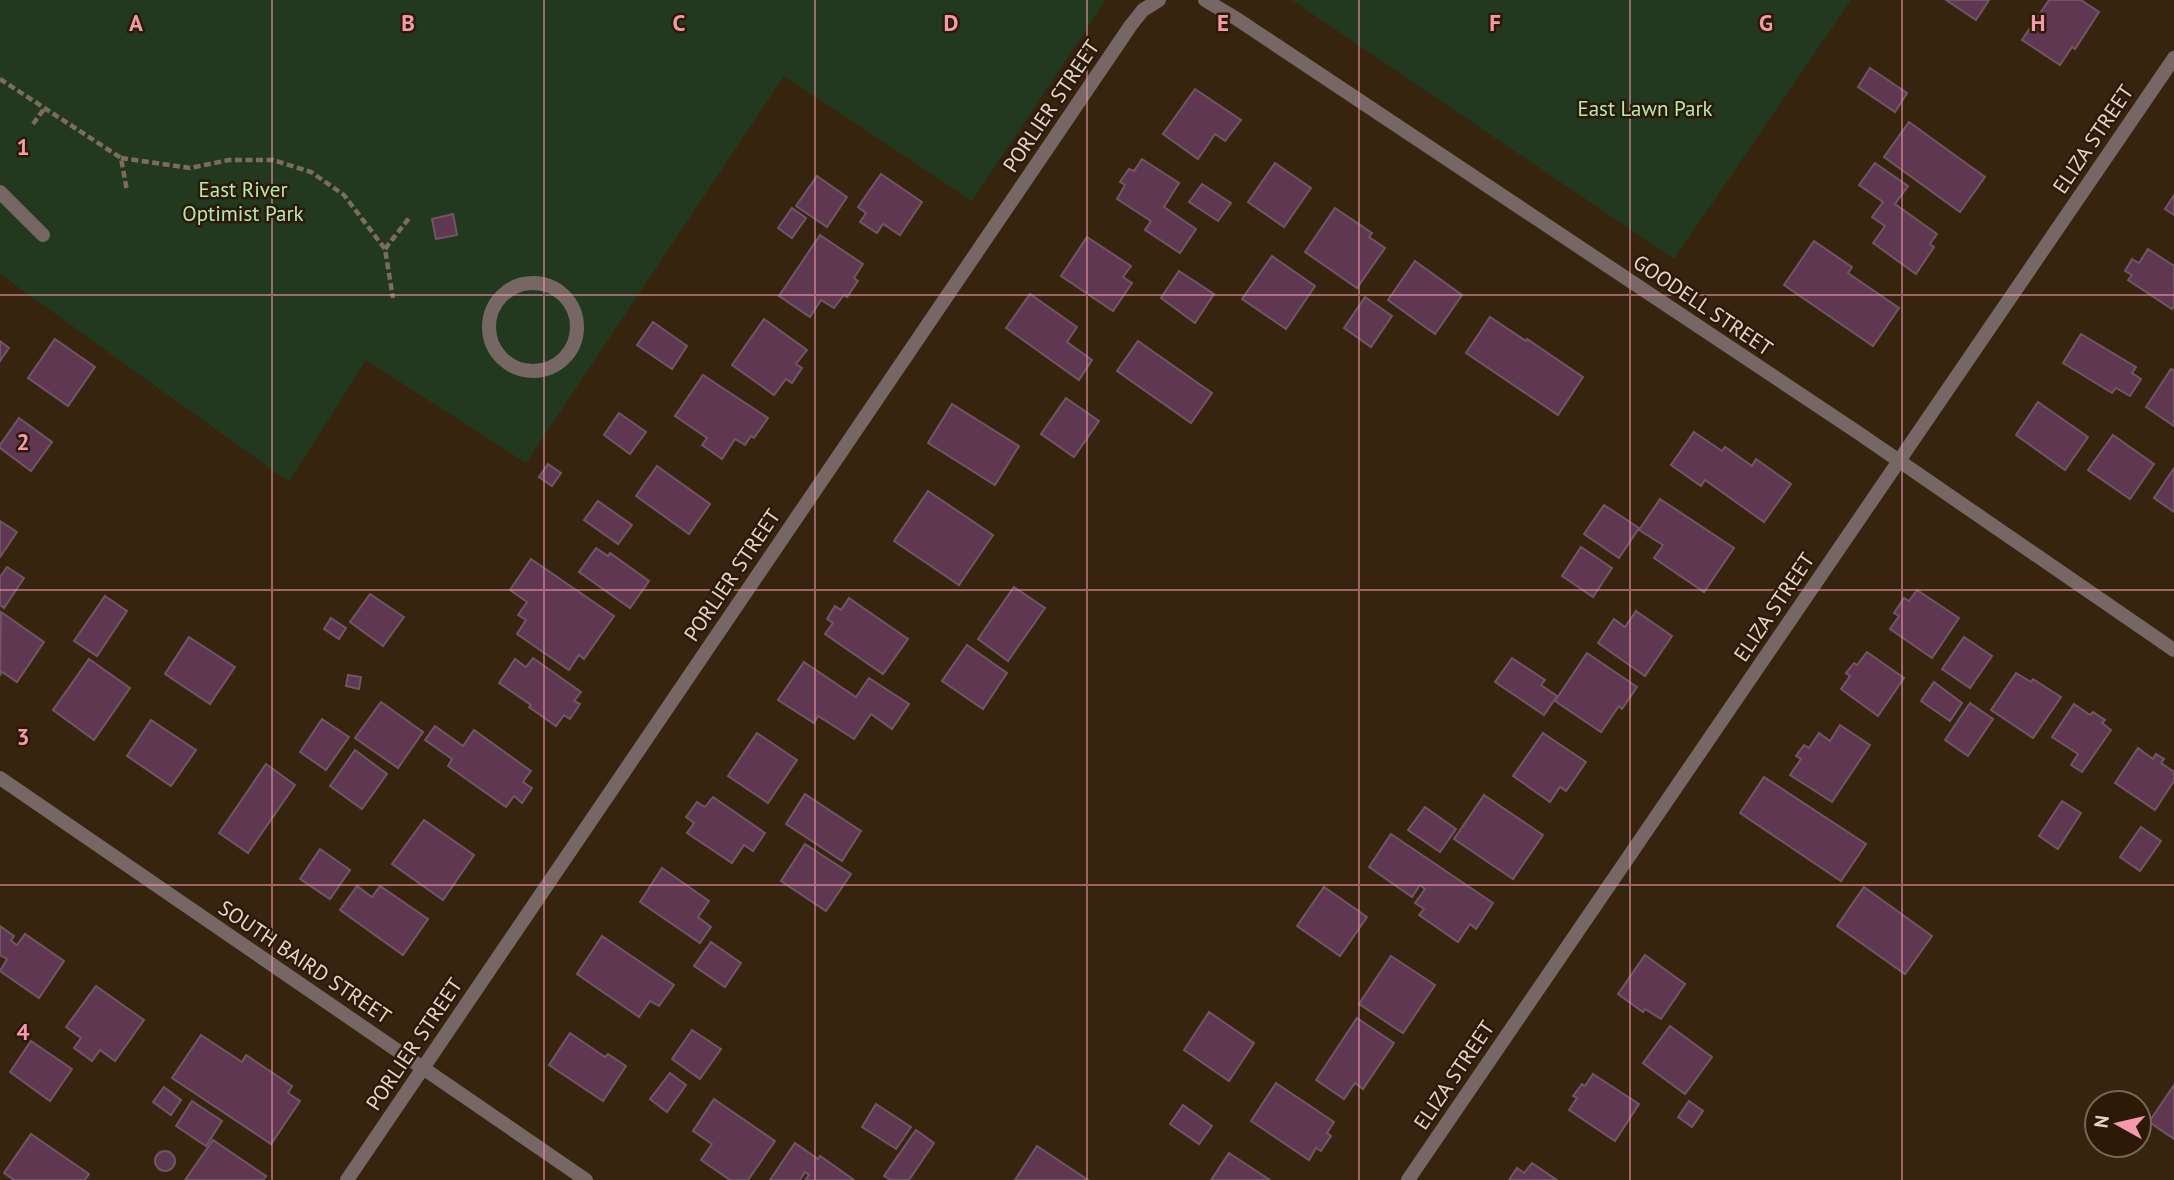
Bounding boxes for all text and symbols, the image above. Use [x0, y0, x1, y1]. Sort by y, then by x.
text: A [129, 8, 143, 37]
text: B [401, 8, 415, 37]
text: C [673, 8, 686, 37]
text: D [944, 8, 958, 37]
text: E [1217, 8, 1229, 37]
text: F [1489, 8, 1501, 37]
text: G [1759, 8, 1773, 37]
text: H [2031, 8, 2045, 37]
street label: PORLIER STREET [997, 34, 1105, 177]
street label: ELIZA STREET [2047, 79, 2140, 199]
park label: East Lawn Park [1577, 95, 1713, 122]
text: 1 [16, 132, 30, 161]
park label: East River Optimist Park [182, 176, 304, 227]
street label: GOODELL STREET [1628, 248, 1778, 362]
text: 2 [16, 427, 30, 456]
street label: PORLIER STREET [678, 503, 786, 646]
street label: ELIZA STREET [1728, 547, 1821, 667]
text: 3 [16, 722, 30, 751]
street label: SOUTH BAIRD STREET [213, 894, 397, 1030]
street label: PORLIER STREET [360, 972, 468, 1115]
street label: ELIZA STREET [1408, 1015, 1501, 1135]
text: 4 [16, 1017, 30, 1046]
north arrow [2083, 1089, 2153, 1159]
text: N [2088, 1114, 2114, 1129]

